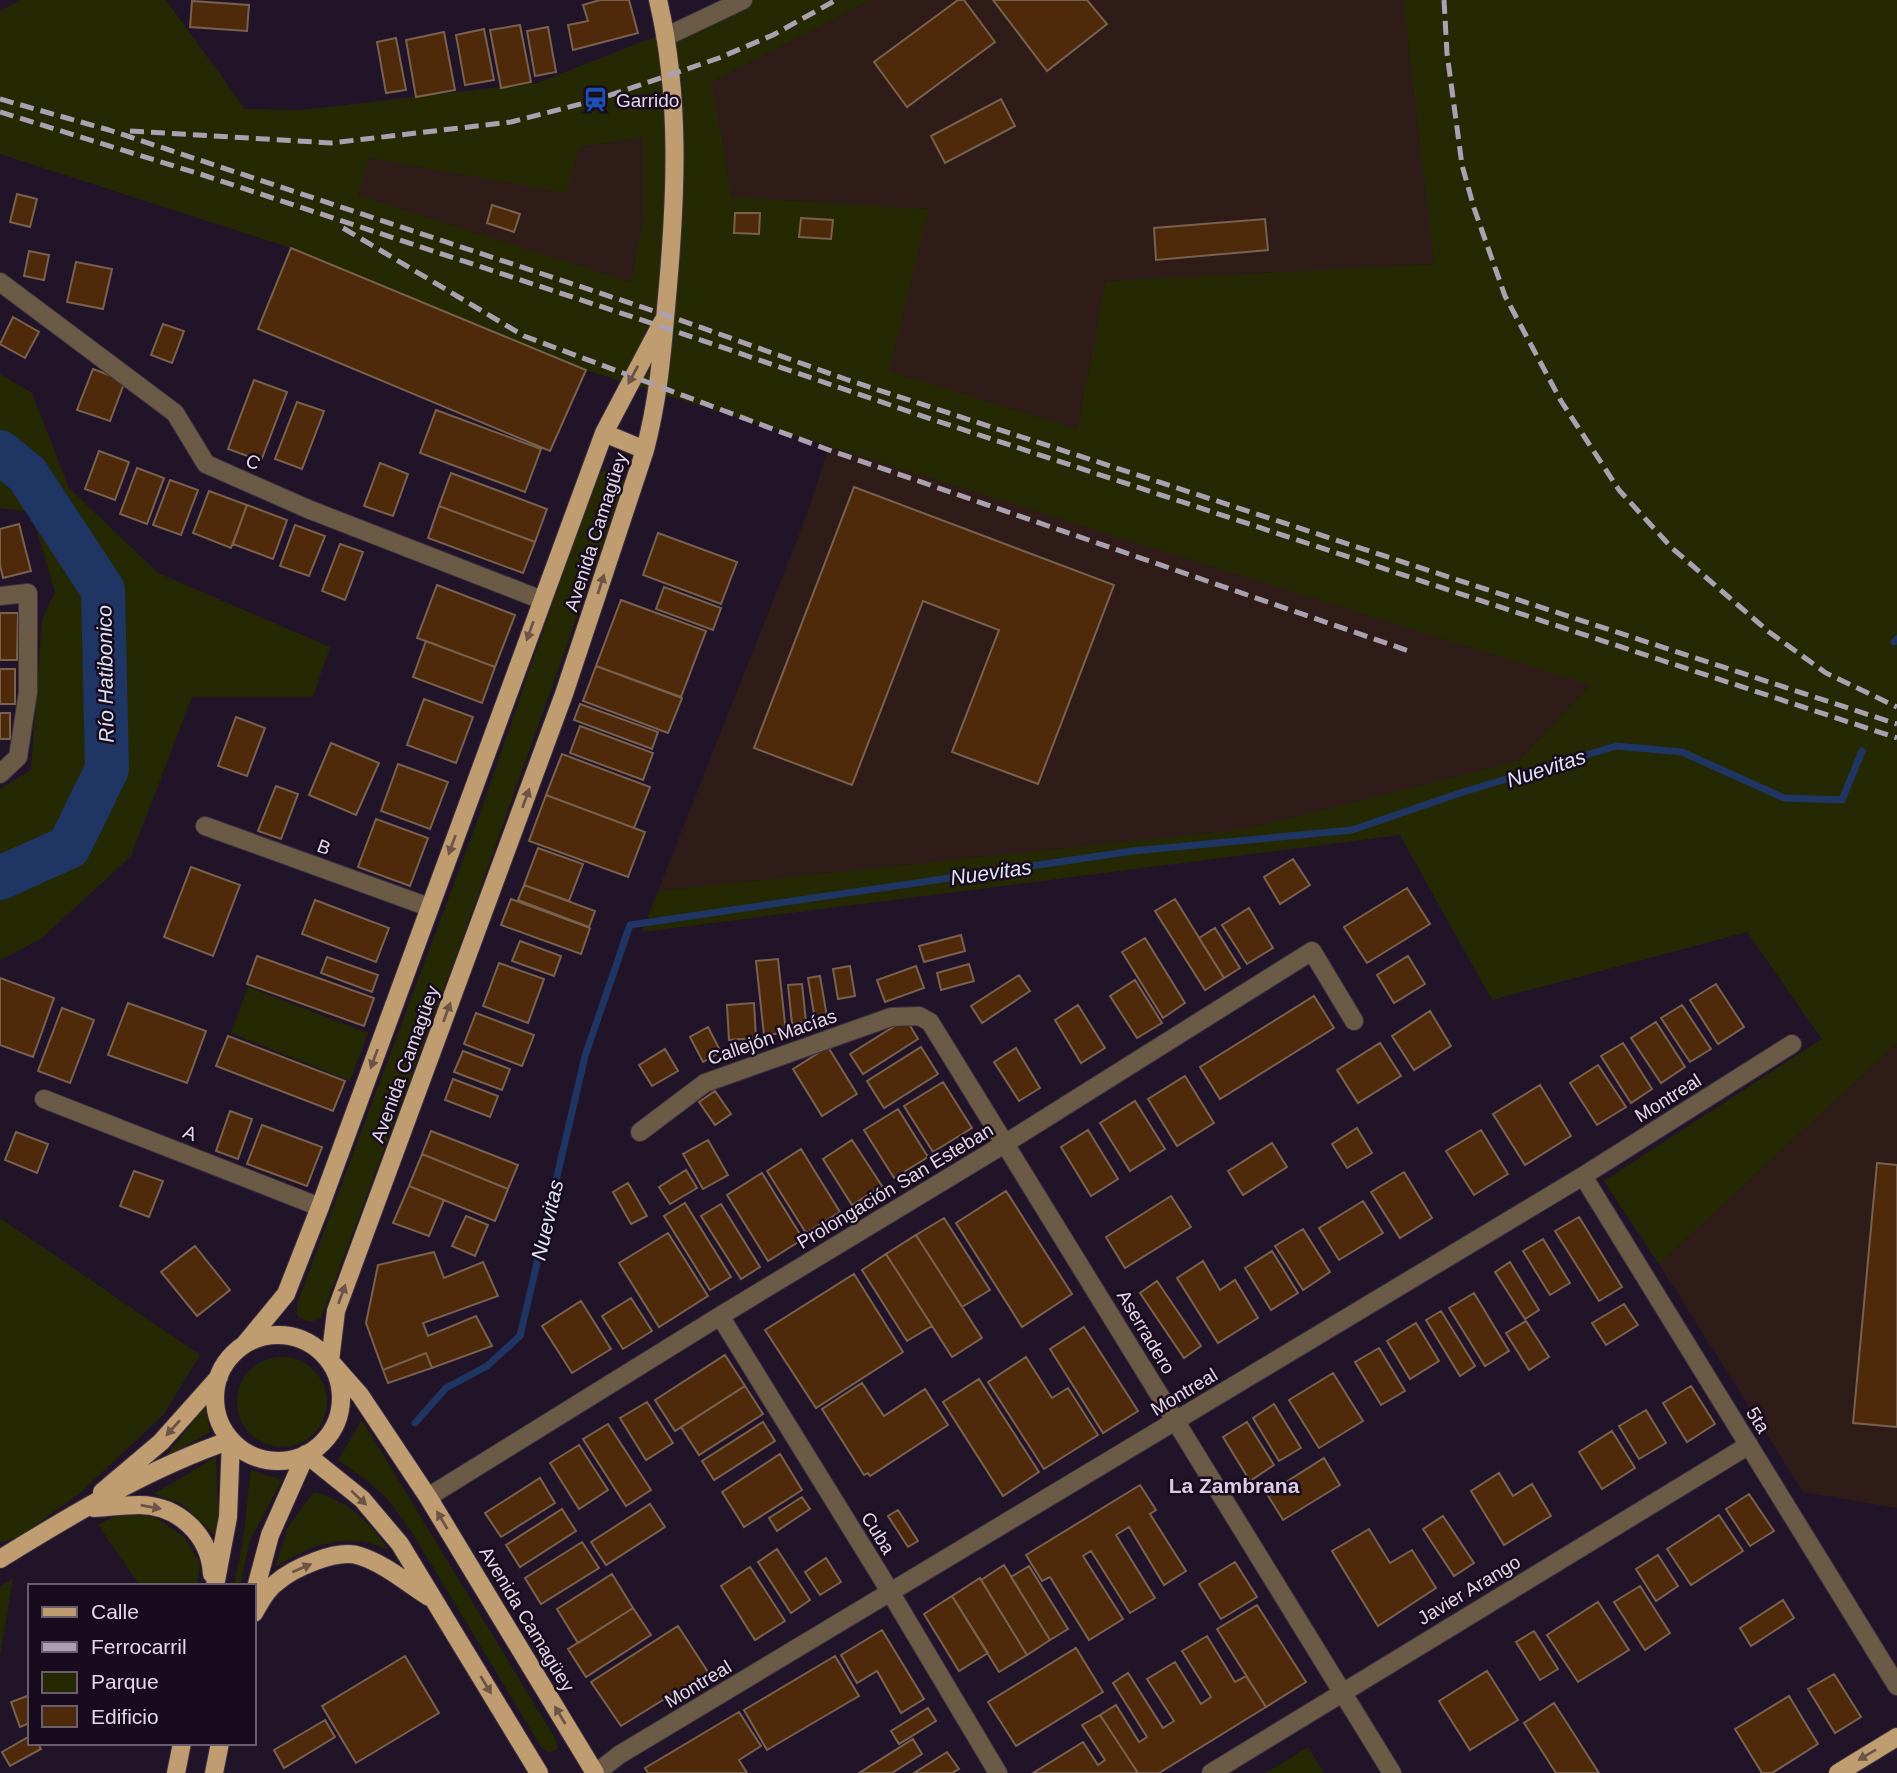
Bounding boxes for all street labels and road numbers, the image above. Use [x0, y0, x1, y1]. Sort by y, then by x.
street label: C [243, 450, 263, 474]
street label: Avenida Camagüey [560, 450, 632, 614]
street label: B [314, 835, 334, 859]
street label: Avenida Camagüey [367, 982, 443, 1145]
street label: Callejón Macías [705, 1005, 839, 1069]
street label: Montreal [1631, 1070, 1705, 1126]
street label: Prolongación San Esteban [793, 1119, 997, 1253]
street label: A [180, 1121, 200, 1145]
street label: Aserradero [1113, 1286, 1179, 1378]
street label: Montreal [1147, 1364, 1221, 1420]
street label: 5ta [1742, 1403, 1774, 1437]
street label: Cuba [857, 1508, 899, 1558]
street label: Avenida Camagüey [475, 1543, 579, 1696]
street label: Javier Arango [1414, 1551, 1524, 1629]
street label: Montreal [661, 1656, 735, 1712]

